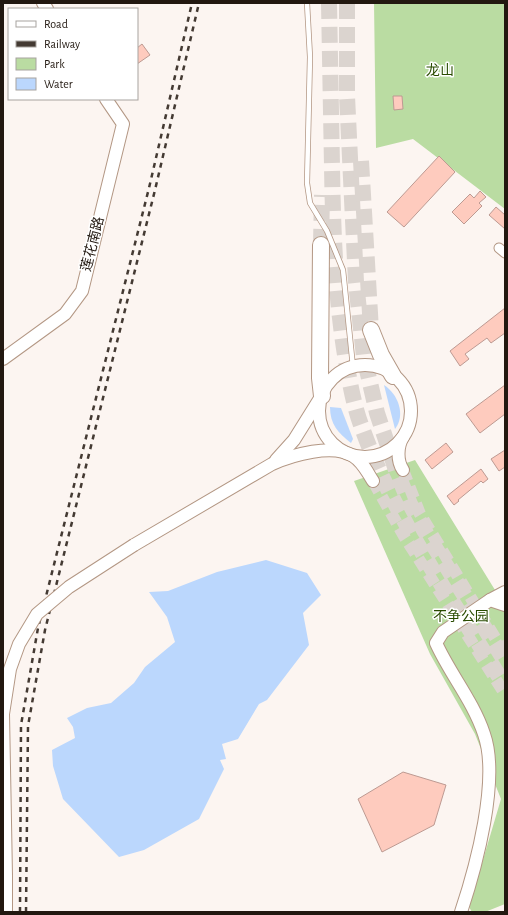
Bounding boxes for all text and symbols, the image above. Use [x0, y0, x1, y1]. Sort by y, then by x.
legend [8, 8, 138, 100]
text: Road [44, 18, 68, 30]
text: Railway [44, 38, 80, 51]
text: Park [44, 58, 65, 70]
park label: 龙山 [426, 62, 454, 78]
text: Water [44, 78, 73, 90]
street label: 莲花南路 [78, 215, 107, 273]
park label: 不争公园 [433, 609, 489, 624]

